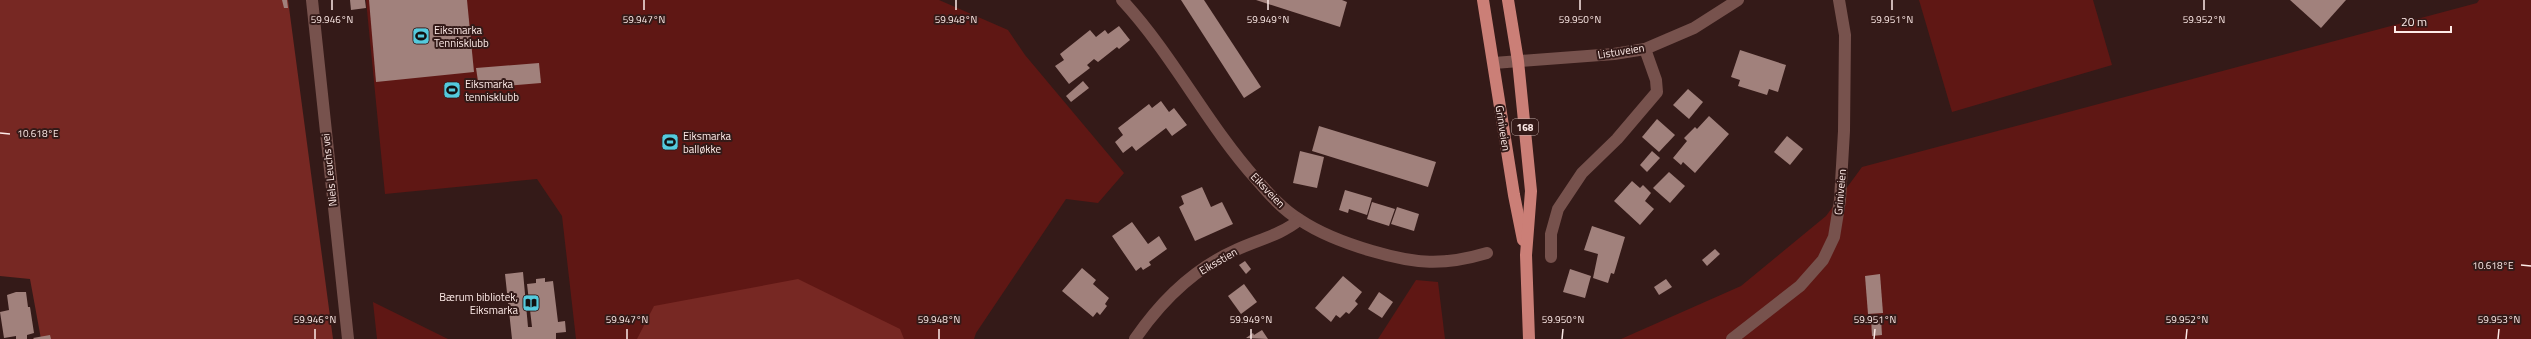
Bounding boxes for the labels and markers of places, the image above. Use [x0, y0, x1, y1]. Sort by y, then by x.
place label: Eiksmarka Tennisklubb [434, 22, 489, 51]
sports icon: Eiksmarka Tennisklubb [411, 26, 431, 46]
place label: Eiksmarka tennisklubb [465, 76, 519, 105]
sports icon: Eiksmarka tennisklubb [442, 80, 462, 100]
place label: Eiksmarka balløkke [683, 128, 732, 157]
sports icon: Eiksmarka balløkke [660, 132, 680, 152]
place label: Bærum bibliotek, Eiksmarka [439, 289, 518, 318]
library icon: Bærum bibliotek, Eiksmarka [521, 293, 541, 313]

